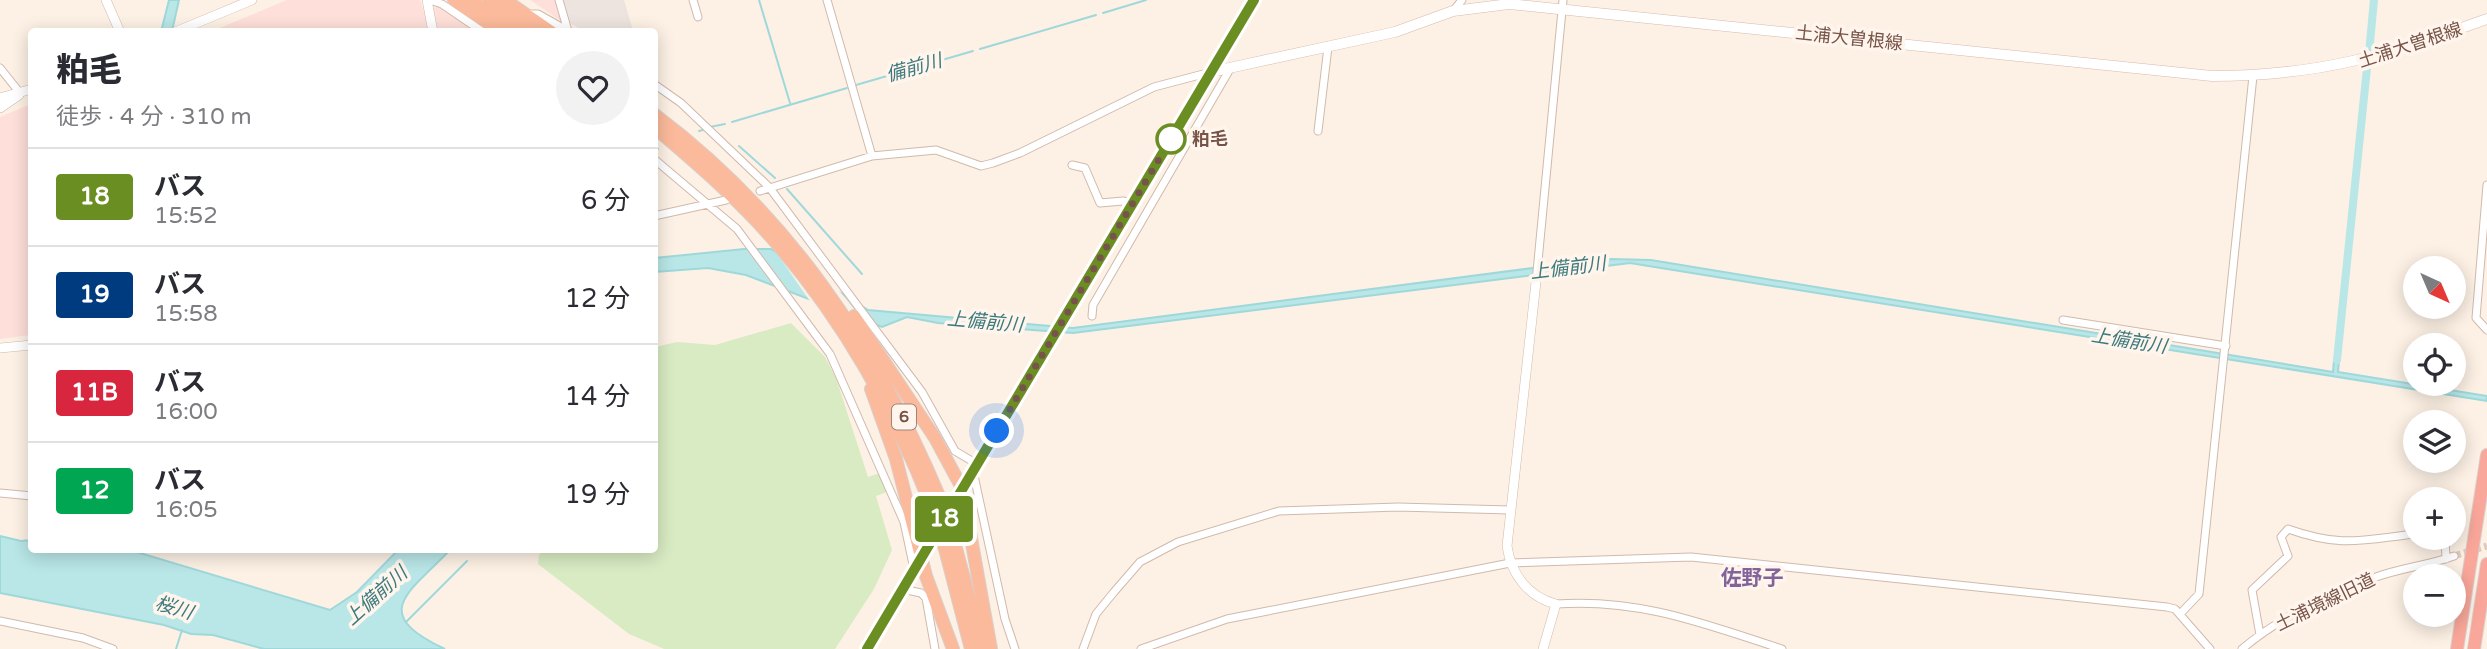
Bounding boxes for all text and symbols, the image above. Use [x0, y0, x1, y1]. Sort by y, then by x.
street label: 土浦大曽根線 [2355, 18, 2465, 72]
street label: 土浦大曽根線 [1794, 21, 1904, 55]
water label: 備前川 [884, 49, 946, 86]
text: 粕毛 [56, 51, 122, 90]
button: heart [556, 51, 630, 125]
text: 徒歩 · 4 分 · 310 m [56, 103, 252, 131]
marker: 粕毛 [1156, 124, 1186, 154]
place label: 粕毛 [1192, 128, 1228, 150]
text: バス [154, 171, 206, 202]
text: 18 [79, 182, 110, 211]
text: 6 分 [581, 185, 630, 216]
text: 15:52 [154, 202, 218, 230]
water label: 上備前川 [1529, 252, 1609, 284]
north arrow [2403, 256, 2466, 318]
map controls [2403, 256, 2466, 627]
text: バス [154, 269, 206, 300]
text: 19 [79, 280, 110, 309]
text: 12 分 [565, 283, 630, 314]
text: 15:58 [154, 300, 218, 328]
water label: 上備前川 [946, 308, 1026, 336]
water label: 上備前川 [2090, 324, 2170, 358]
button: locate [2403, 333, 2466, 396]
text: バス [154, 367, 206, 398]
text: 11B [71, 378, 118, 407]
text: 14 分 [565, 381, 630, 412]
text: 16:00 [154, 398, 218, 426]
road number: 6 [892, 404, 916, 430]
button: layers [2403, 410, 2466, 473]
your location [979, 413, 1014, 448]
text: バス [154, 465, 206, 496]
text: 12 [79, 476, 110, 505]
text: 19 分 [565, 479, 630, 510]
button: + [2403, 487, 2466, 550]
text: 16:05 [154, 496, 218, 524]
line badge: 18 [912, 496, 976, 542]
text: 18 [929, 504, 959, 533]
water label: 上備前川 [340, 561, 413, 630]
button: − [2403, 564, 2466, 627]
district label: 佐野子 [1721, 566, 1784, 591]
street label: 土浦境線旧道 [2272, 568, 2378, 636]
water label: 桜川 [153, 592, 197, 625]

